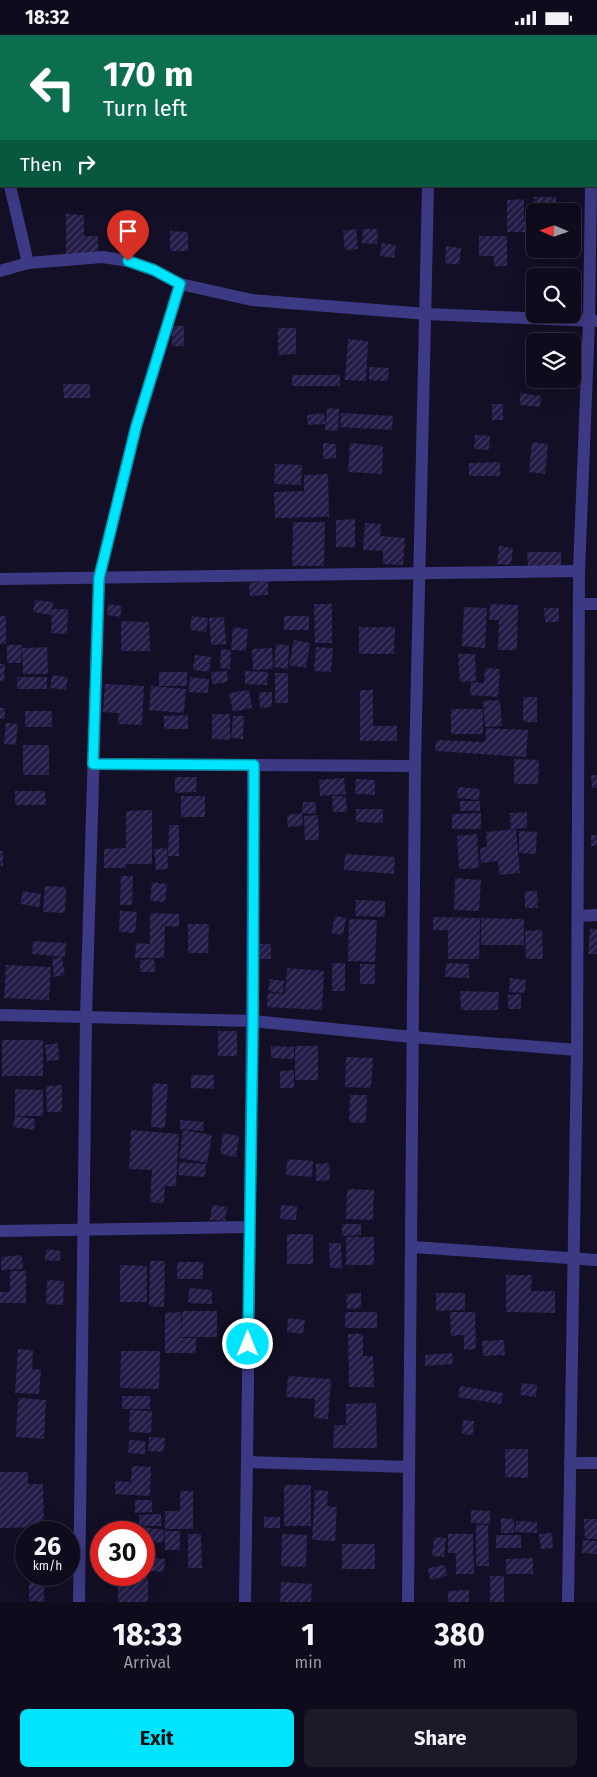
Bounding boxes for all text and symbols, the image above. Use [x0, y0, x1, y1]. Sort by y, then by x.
text: 18:32 [25, 6, 69, 29]
text: 170 m [103, 53, 194, 95]
icon: left [20, 55, 85, 120]
text: Turn left [103, 95, 187, 122]
icon: right [72, 150, 100, 178]
text: Then [20, 153, 62, 176]
north arrow [526, 203, 581, 257]
map controls [526, 203, 581, 388]
pin [107, 210, 149, 261]
icon: arrive [114, 217, 142, 245]
button: search [526, 268, 581, 323]
button: layers [526, 333, 581, 388]
position arrow [221, 1317, 273, 1369]
speed limit sign: 30 [90, 1521, 155, 1586]
text: 26 [34, 1532, 61, 1562]
text: km/h [33, 1559, 62, 1573]
text: 18:33 [112, 1617, 182, 1653]
text: 1 [301, 1617, 315, 1653]
text: 380 [434, 1617, 485, 1653]
text: Arrival [124, 1653, 171, 1672]
text: min [295, 1653, 322, 1672]
text: m [453, 1653, 466, 1672]
button: Exit [20, 1709, 294, 1767]
button: Share [304, 1709, 577, 1767]

